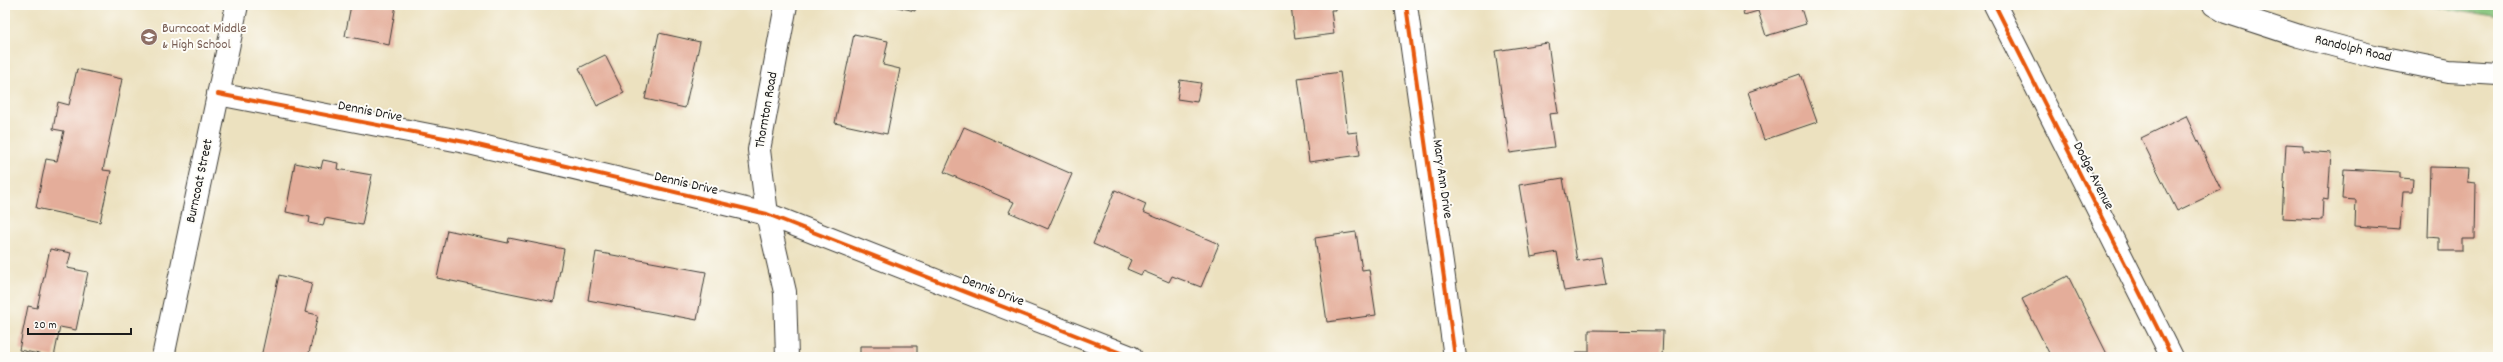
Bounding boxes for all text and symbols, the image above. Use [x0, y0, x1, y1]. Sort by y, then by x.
place label: Burncoat Middle & High School [162, 19, 247, 55]
school or university icon: Burncoat Middle & High School [139, 27, 159, 47]
street label: Randolph Road [2313, 30, 2393, 68]
street label: Thornton Road [750, 70, 784, 150]
street label: Dennis Drive [336, 96, 404, 128]
street label: Burncoat Street [181, 137, 219, 225]
street label: Mary Ann Drive [1427, 138, 1457, 220]
street label: Dodge Avenue [2067, 139, 2119, 213]
street label: Dennis Drive [652, 167, 720, 201]
street label: Dennis Drive [959, 270, 1027, 312]
scale bar [28, 310, 131, 336]
text: 20 m [34, 317, 57, 334]

